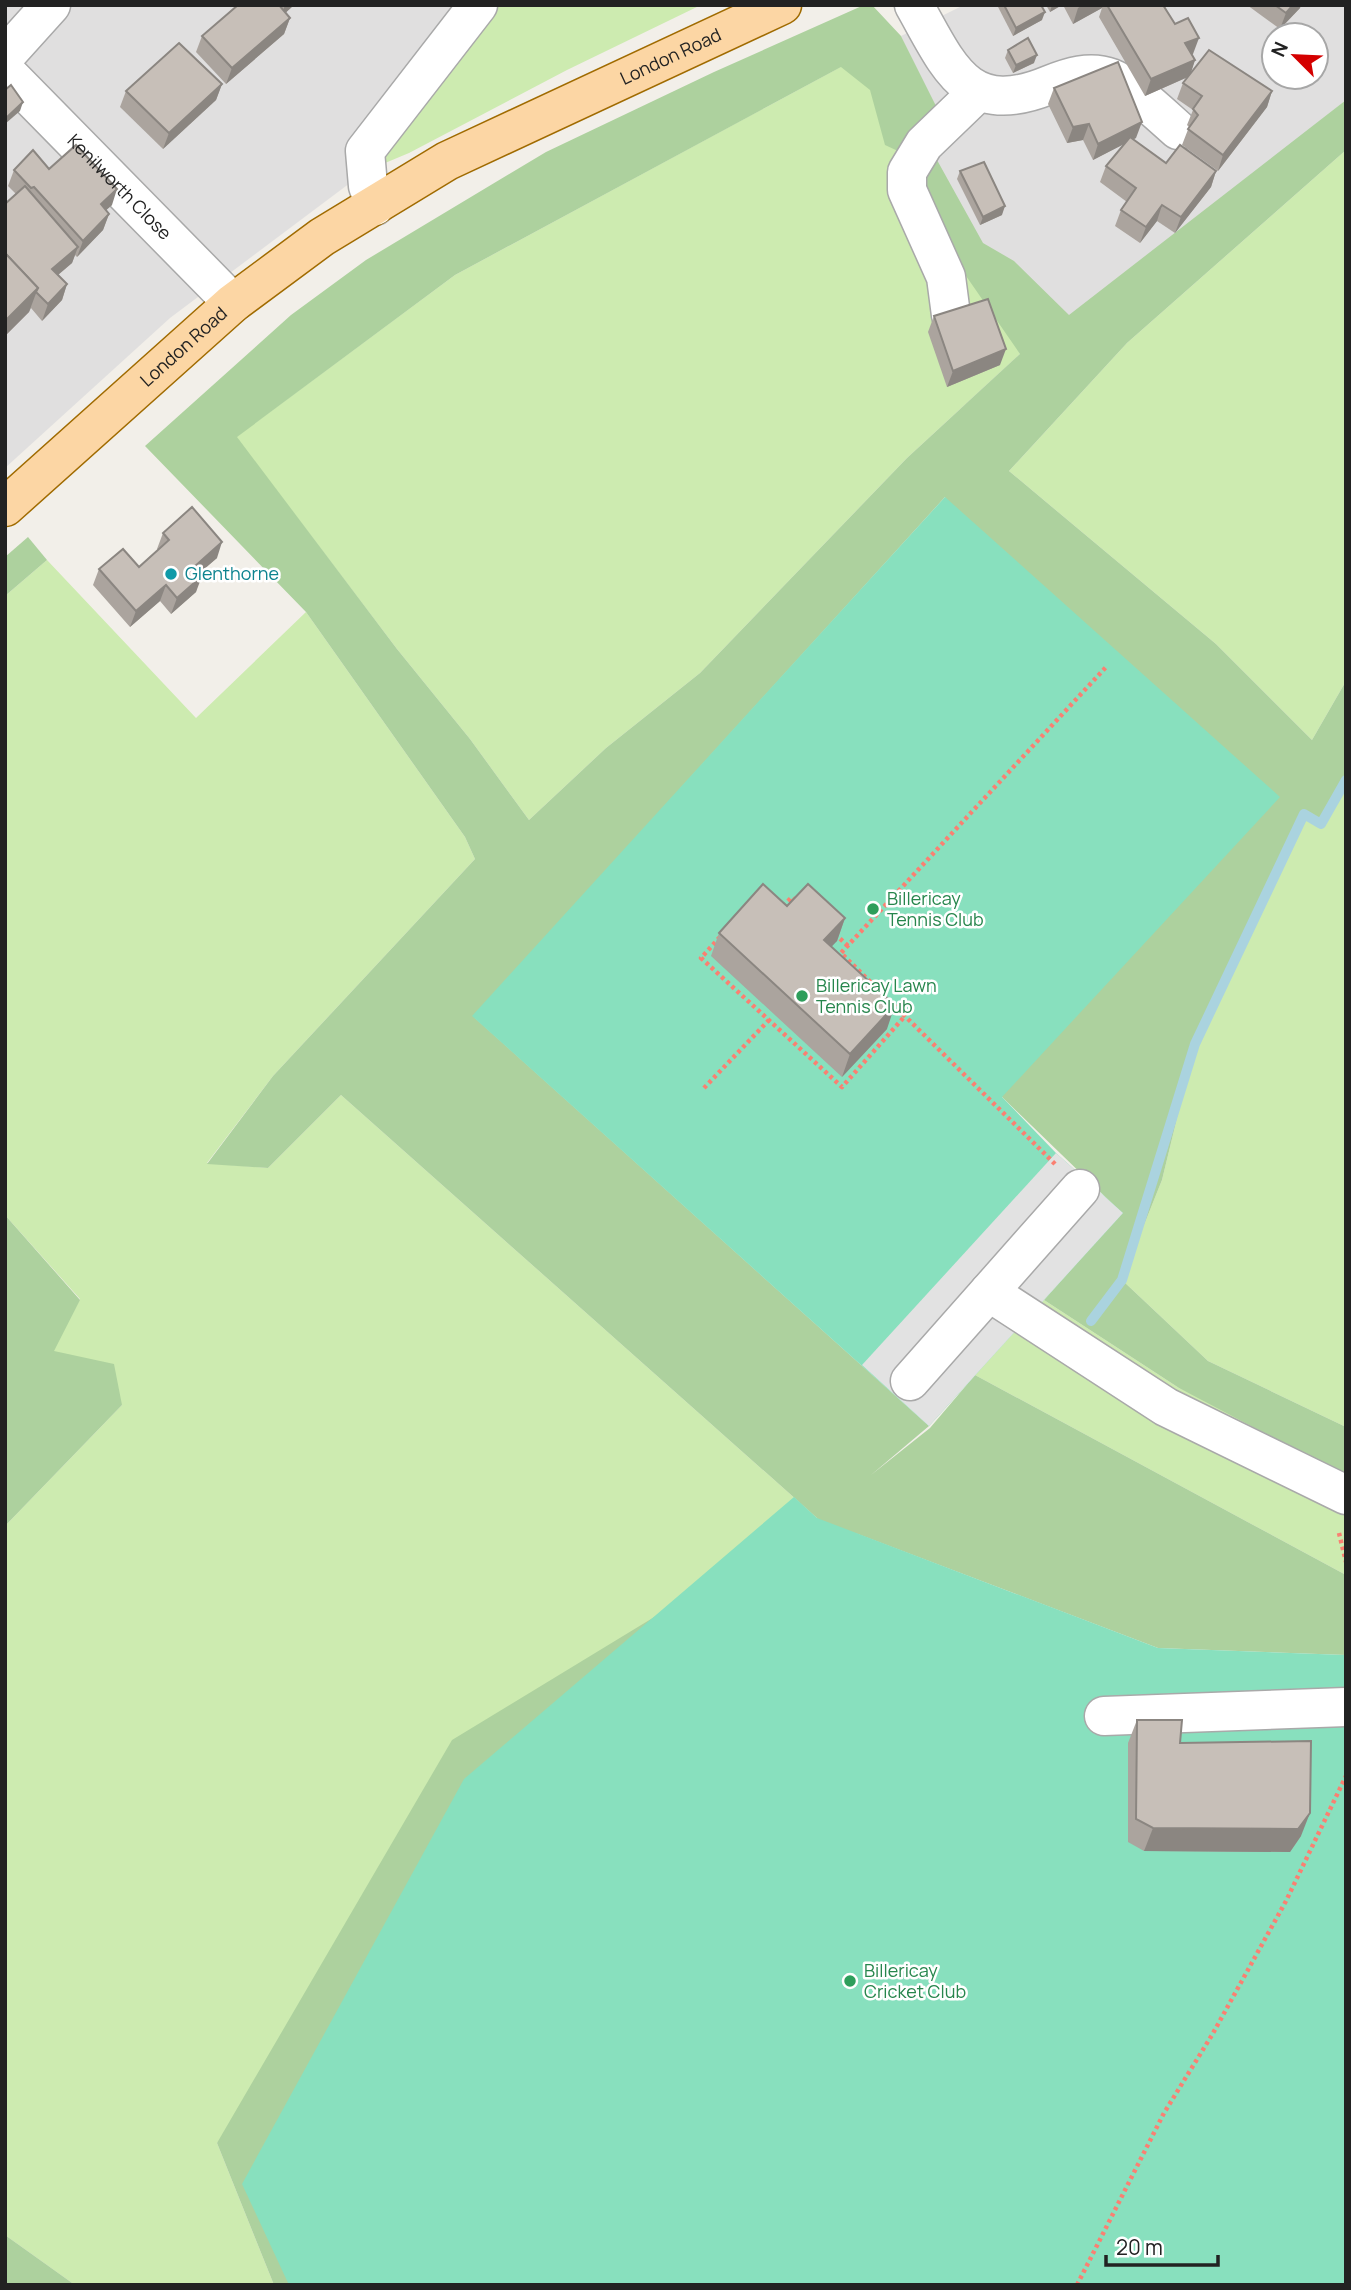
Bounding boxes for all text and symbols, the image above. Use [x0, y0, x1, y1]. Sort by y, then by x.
north arrow [1260, 21, 1330, 91]
street label: London Road [616, 22, 725, 90]
text: N [1265, 38, 1294, 61]
street label: Kenilworth Close [63, 129, 177, 245]
street label: London Road [135, 301, 232, 391]
place label: Glenthorne [185, 561, 279, 585]
marker: Glenthorne [163, 566, 179, 582]
place label: Billericay Tennis Club [887, 886, 984, 931]
marker: Billericay Tennis Club [865, 901, 881, 917]
place label: Billericay Lawn Tennis Club [816, 973, 937, 1018]
marker: Billericay Lawn Tennis Club [794, 988, 810, 1004]
place label: Billericay Cricket Club [864, 1958, 966, 2003]
marker: Billericay Cricket Club [842, 1973, 858, 1989]
scale bar [1106, 2224, 1218, 2268]
text: 20 m [1116, 2233, 1163, 2261]

